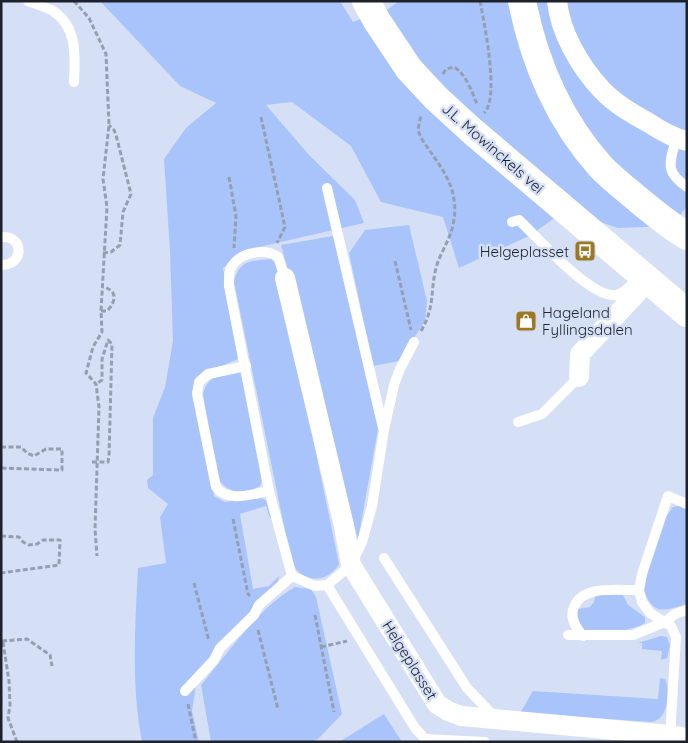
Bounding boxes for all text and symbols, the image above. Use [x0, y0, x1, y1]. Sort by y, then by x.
street label: J.L. Mowinckels vei [438, 99, 548, 197]
bus stop icon: Helgeplasset [573, 239, 597, 263]
place label: Helgeplasset [480, 242, 569, 261]
place label: Hageland Fyllingsdalen [542, 303, 633, 339]
shop icon: Hageland Fyllingsdalen [514, 309, 538, 333]
street label: Helgeplasset [378, 617, 442, 703]

